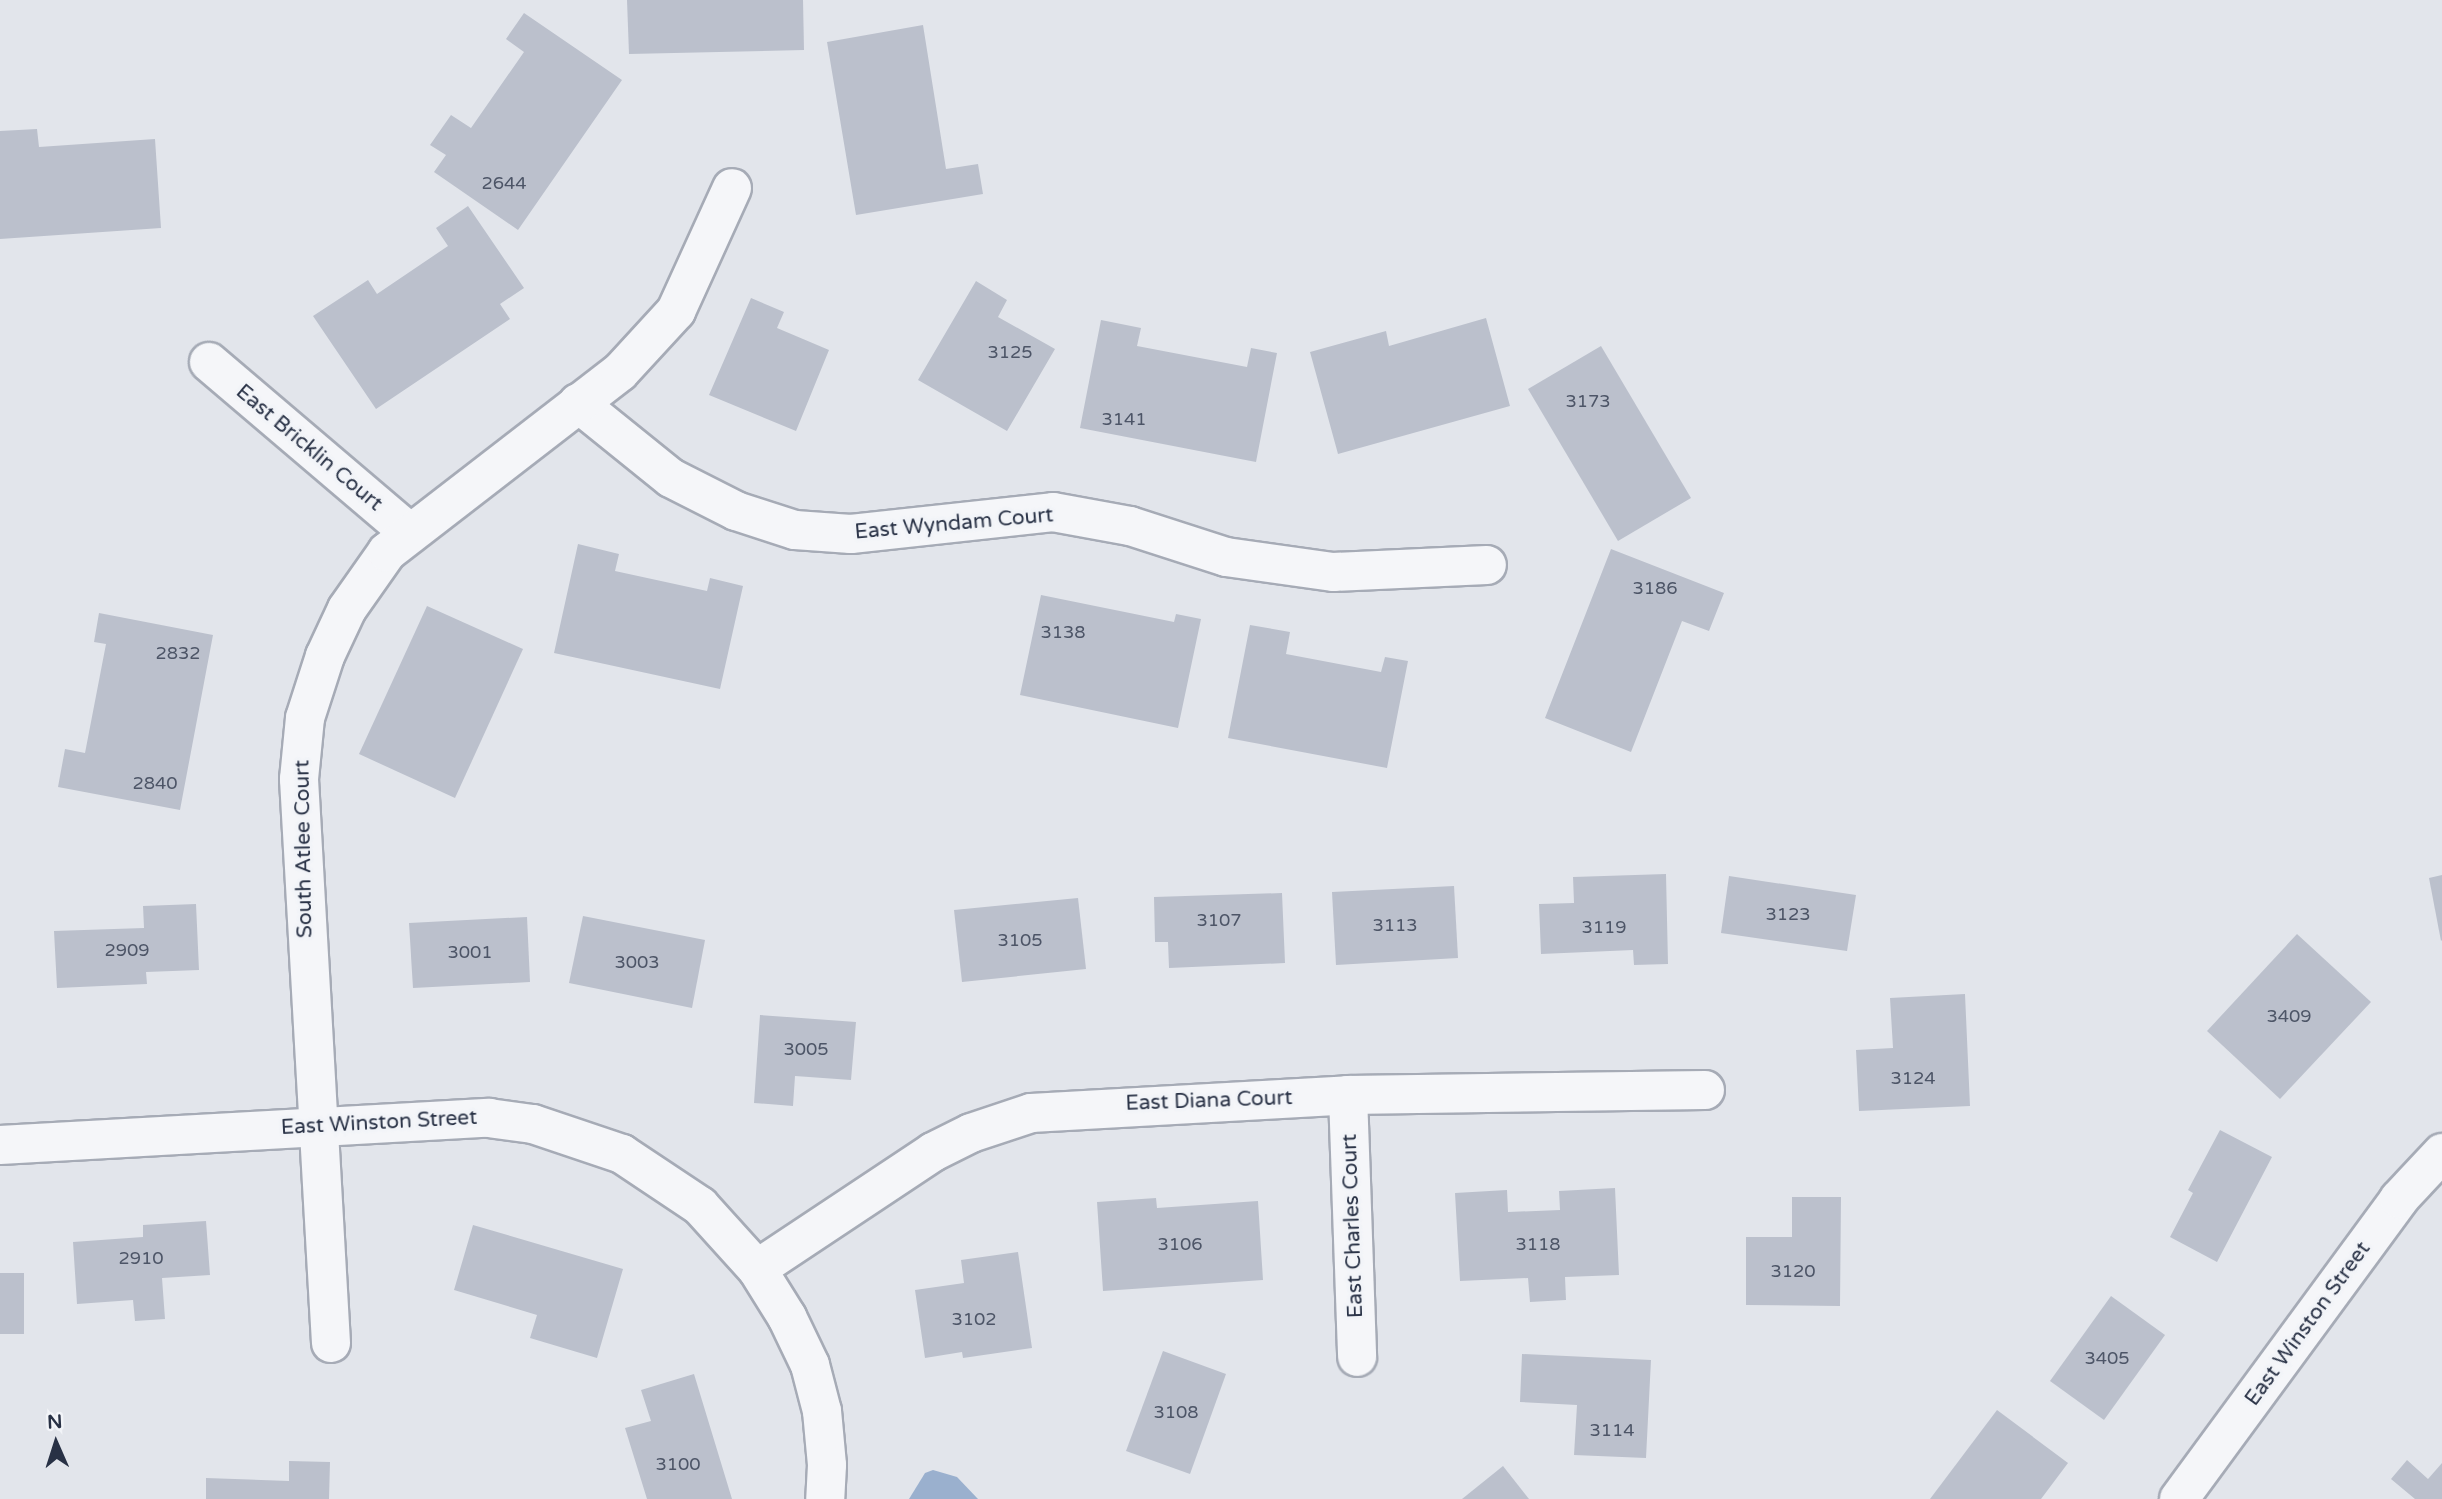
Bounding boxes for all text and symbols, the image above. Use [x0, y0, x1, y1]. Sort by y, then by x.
house number: 2644 [481, 172, 527, 194]
house number: 3125 [987, 341, 1033, 363]
street label: East Bricklin Court [231, 379, 387, 517]
house number: 3173 [1565, 390, 1611, 412]
house number: 3141 [1101, 408, 1147, 430]
street label: East Wyndam Court [854, 503, 1054, 545]
house number: 3186 [1632, 577, 1678, 599]
house number: 3138 [1040, 621, 1086, 643]
house number: 2832 [155, 642, 201, 664]
street label: South Atlee Court [290, 760, 318, 938]
house number: 2840 [132, 772, 178, 794]
house number: 3123 [1765, 903, 1811, 925]
house number: 3107 [1196, 909, 1242, 931]
house number: 3113 [1372, 914, 1418, 936]
house number: 3119 [1581, 916, 1627, 938]
house number: 3105 [997, 929, 1043, 951]
house number: 2909 [104, 939, 150, 961]
house number: 3001 [447, 941, 493, 963]
house number: 3003 [614, 951, 660, 973]
house number: 3409 [2266, 1005, 2312, 1027]
house number: 3005 [783, 1038, 829, 1060]
house number: 3124 [1890, 1067, 1936, 1089]
street label: East Diana Court [1125, 1085, 1293, 1117]
street label: East Winston Street [280, 1105, 478, 1141]
street label: East Charles Court [1337, 1133, 1369, 1319]
house number: 3106 [1157, 1233, 1203, 1255]
house number: 3118 [1515, 1233, 1561, 1255]
street label: East Winston Street [2240, 1237, 2376, 1411]
house number: 2910 [118, 1247, 164, 1269]
house number: 3120 [1770, 1260, 1816, 1282]
house number: 3102 [951, 1308, 997, 1330]
house number: 3405 [2084, 1347, 2130, 1369]
house number: 3108 [1153, 1401, 1199, 1423]
north arrow [21, 1408, 91, 1478]
text: N [47, 1411, 63, 1433]
house number: 3114 [1589, 1419, 1635, 1441]
house number: 3100 [655, 1453, 701, 1475]

